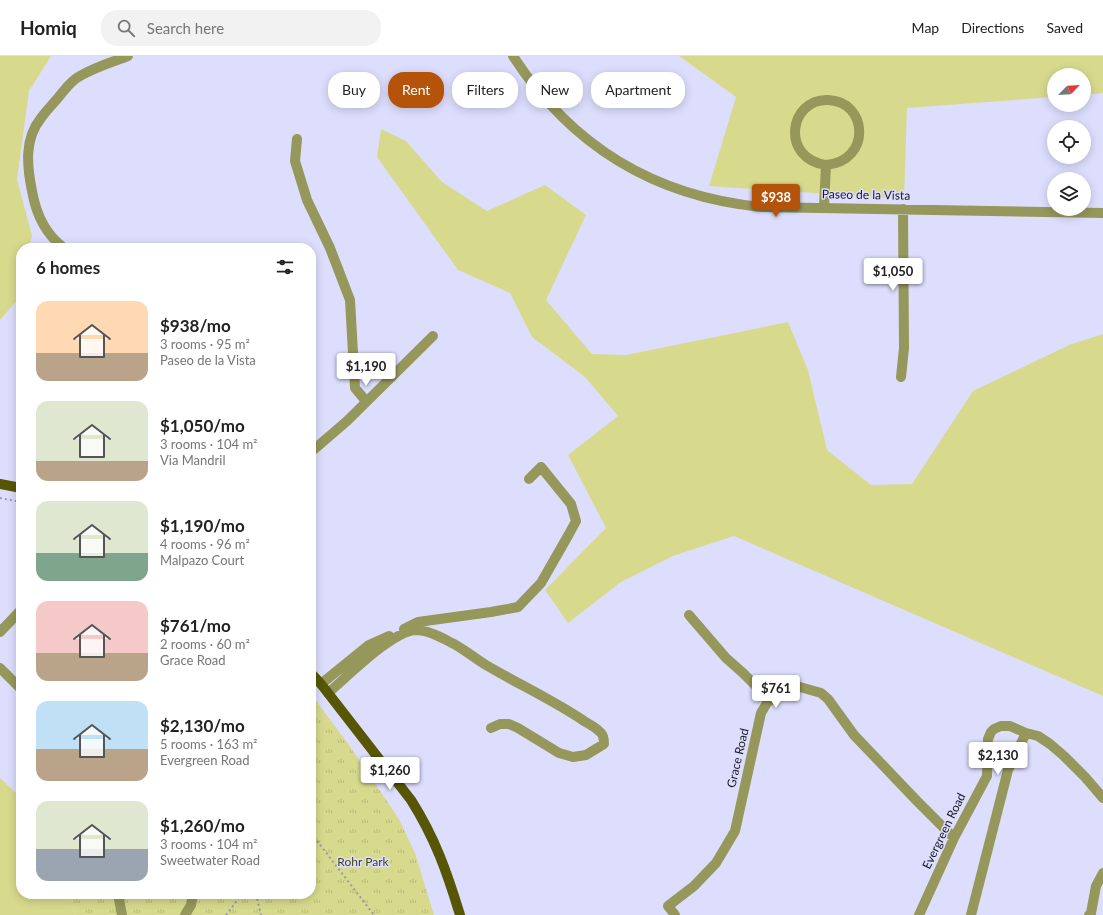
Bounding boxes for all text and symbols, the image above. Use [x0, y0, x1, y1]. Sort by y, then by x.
search box [101, 10, 381, 46]
text: Homiq [20, 16, 77, 39]
icon: search [115, 17, 137, 39]
text: Search here [147, 19, 224, 37]
text: Map [912, 19, 939, 36]
text: Directions [961, 19, 1024, 36]
text: Saved [1046, 19, 1083, 36]
north arrow [1047, 68, 1091, 112]
map controls [1047, 68, 1091, 216]
chip: Buy [328, 72, 380, 108]
chip: Rent [388, 72, 444, 108]
chip: Filters [452, 72, 518, 108]
chip: New [526, 72, 583, 108]
chip: Apartment [591, 72, 685, 108]
button: locate [1047, 120, 1091, 164]
button: layers [1047, 172, 1091, 216]
pin: $938 [752, 184, 800, 218]
street label: Paseo de la Vista [822, 186, 910, 203]
text: $938 [761, 189, 791, 205]
icon: filters [274, 256, 296, 278]
text: 6 homes [36, 257, 100, 278]
pin: $1,050 [860, 258, 926, 292]
text: $1,050 [873, 263, 913, 279]
text: $938/mo [160, 315, 231, 336]
icon: home [68, 317, 116, 365]
text: 3 rooms · 95 m² [160, 336, 250, 352]
text: Paseo de la Vista [160, 352, 256, 368]
pin: $1,190 [333, 353, 399, 387]
text: $1,190 [346, 358, 386, 374]
text: $1,050/mo [160, 415, 245, 436]
icon: home [68, 417, 116, 465]
text: 3 rooms · 104 m² [160, 436, 257, 452]
text: Via Mandril [160, 452, 226, 468]
text: $1,190/mo [160, 515, 245, 536]
icon: home [68, 517, 116, 565]
text: 4 rooms · 96 m² [160, 536, 250, 552]
text: Malpazo Court [160, 552, 244, 568]
text: $761/mo [160, 615, 231, 636]
icon: home [68, 617, 116, 665]
text: 2 rooms · 60 m² [160, 636, 250, 652]
text: Grace Road [160, 652, 226, 668]
pin: $761 [752, 675, 800, 709]
text: $761 [761, 680, 791, 696]
text: $2,130/mo [160, 715, 245, 736]
icon: home [68, 717, 116, 765]
street label: Grace Road [723, 727, 752, 789]
text: 5 rooms · 163 m² [160, 736, 257, 752]
pin: $2,130 [965, 742, 1031, 776]
text: $2,130 [978, 747, 1018, 763]
text: Evergreen Road [160, 752, 250, 768]
pin: $1,260 [357, 757, 423, 791]
text: $1,260 [370, 762, 410, 778]
street label: Evergreen Road [919, 790, 968, 871]
text: $1,260/mo [160, 815, 245, 836]
icon: home [68, 817, 116, 865]
text: 3 rooms · 104 m² [160, 836, 257, 852]
text: Sweetwater Road [160, 852, 260, 868]
park label: Rohr Park [337, 854, 390, 869]

